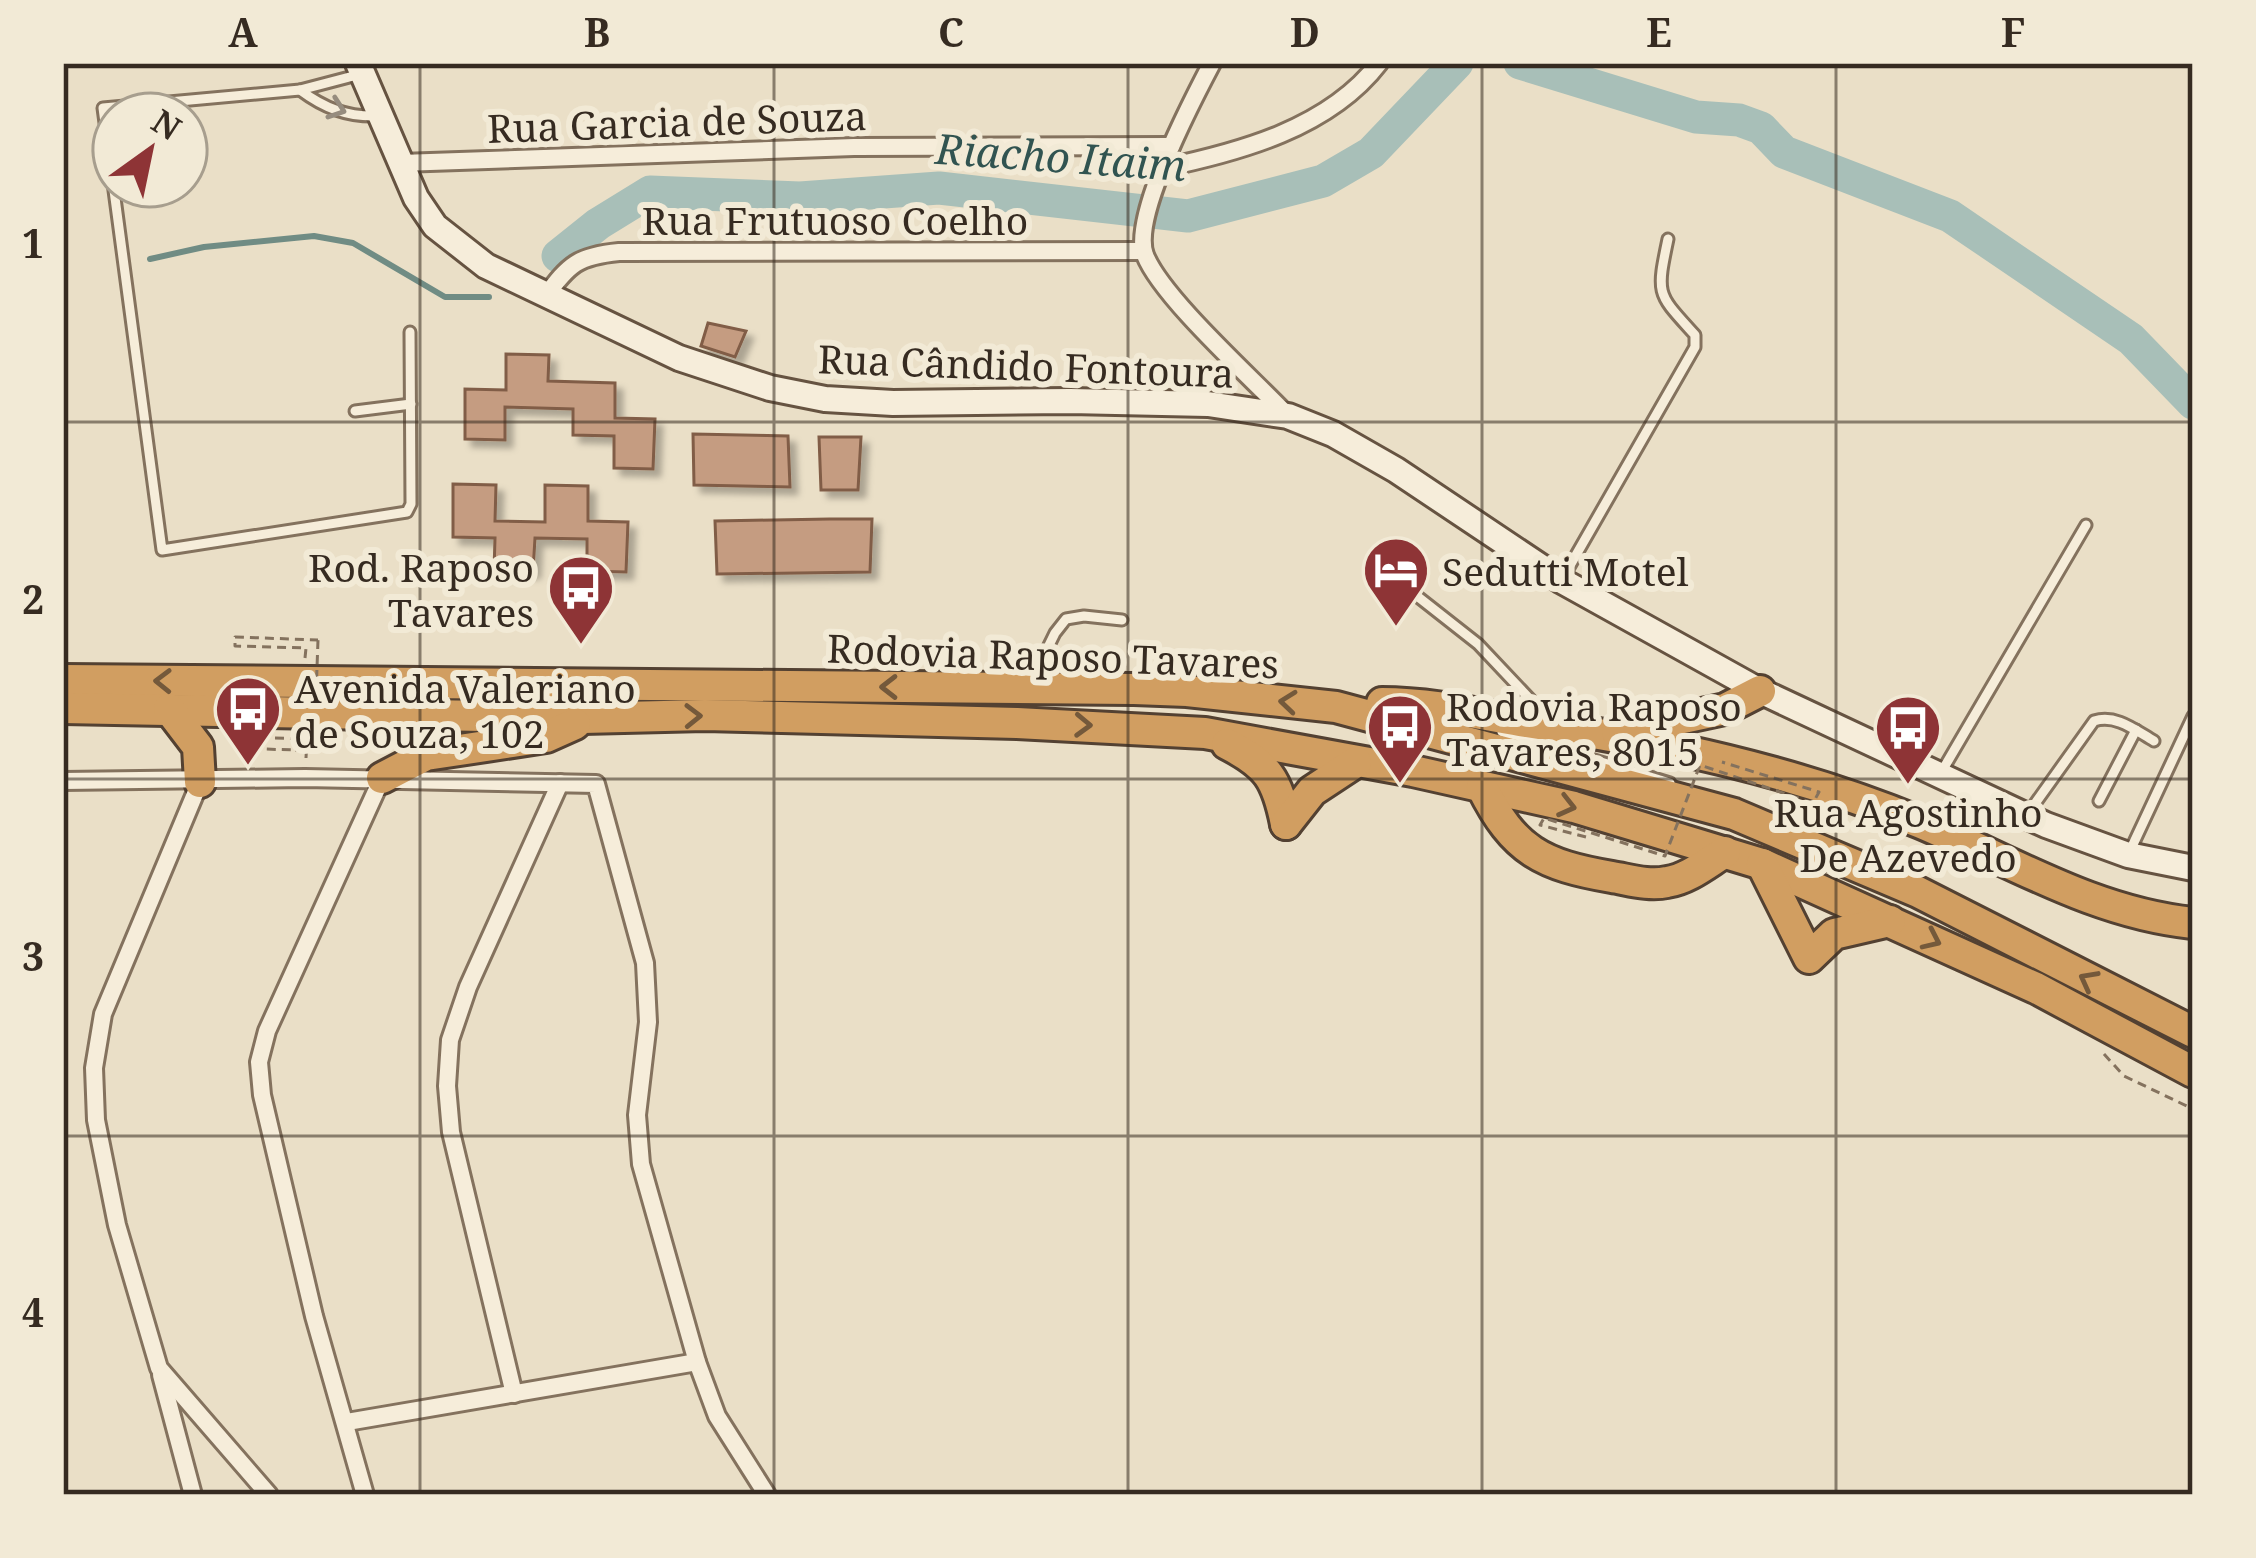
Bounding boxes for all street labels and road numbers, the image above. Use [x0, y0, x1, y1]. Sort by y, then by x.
street label: Rua Garcia de Souza [486, 88, 868, 154]
street label: Rua Frutuoso Coelho [642, 193, 1028, 246]
street label: Rua Cândido Fontoura [817, 331, 1235, 399]
street label: Rodovia Raposo Tavares [826, 621, 1280, 689]

